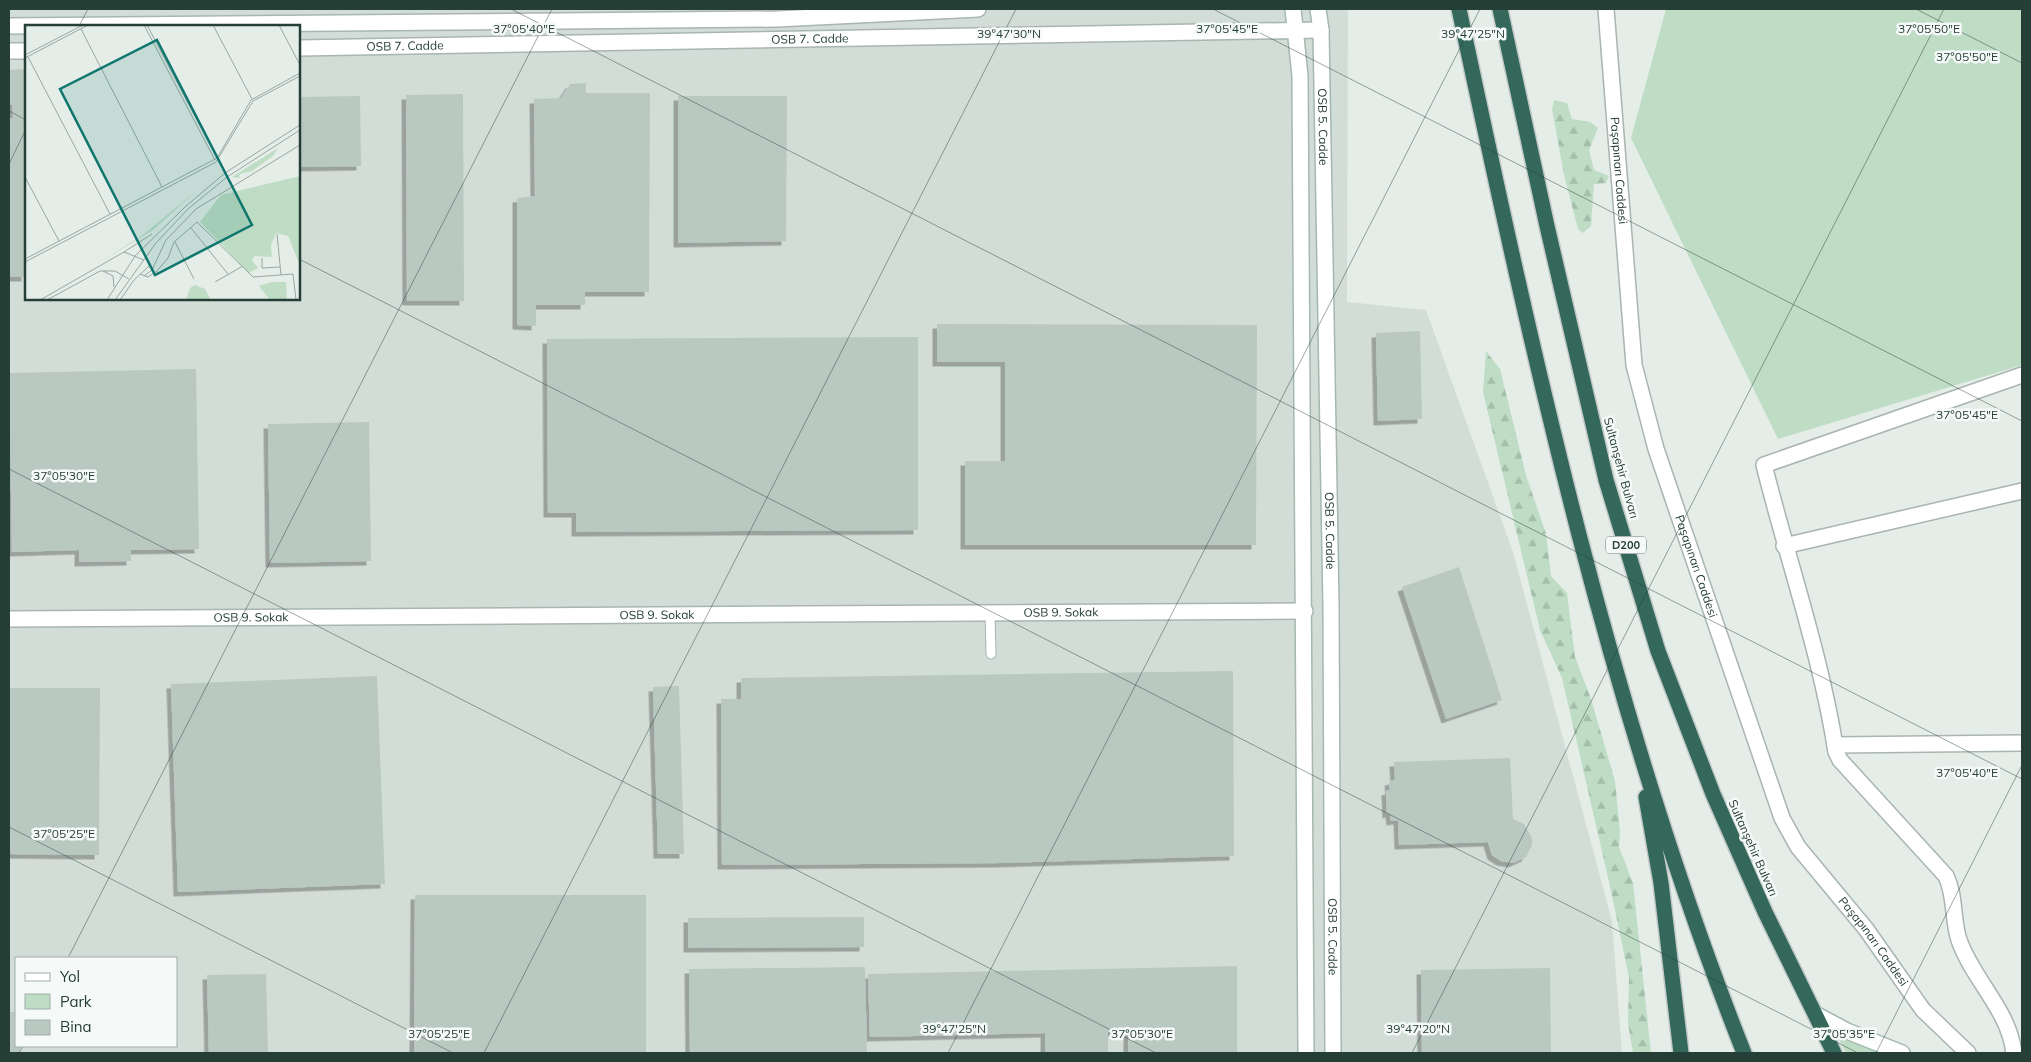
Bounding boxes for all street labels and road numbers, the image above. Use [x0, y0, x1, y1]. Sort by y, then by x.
street label: OSB 7. Cadde [771, 30, 849, 47]
street label: OSB 7. Cadde [366, 37, 444, 54]
street label: OSB 5. Cadde [1315, 88, 1331, 166]
street label: Paşapınarı Caddesi [1608, 116, 1631, 225]
street label: Sultanşehir Bulvarı [1601, 416, 1642, 520]
street label: OSB 5. Cadde [1322, 492, 1338, 569]
street label: Paşapınarı Caddesi [1672, 513, 1721, 620]
road number: D200 [1606, 536, 1646, 554]
street label: OSB 9. Sokak [1023, 604, 1099, 620]
street label: OSB 9. Sokak [619, 607, 695, 622]
street label: OSB 9. Sokak [213, 609, 289, 625]
street label: Sultanşehir Bulvarı [1725, 797, 1781, 898]
street label: Paşapınarı Caddesi [1836, 894, 1912, 989]
street label: OSB 5. Cadde [1325, 898, 1341, 975]

